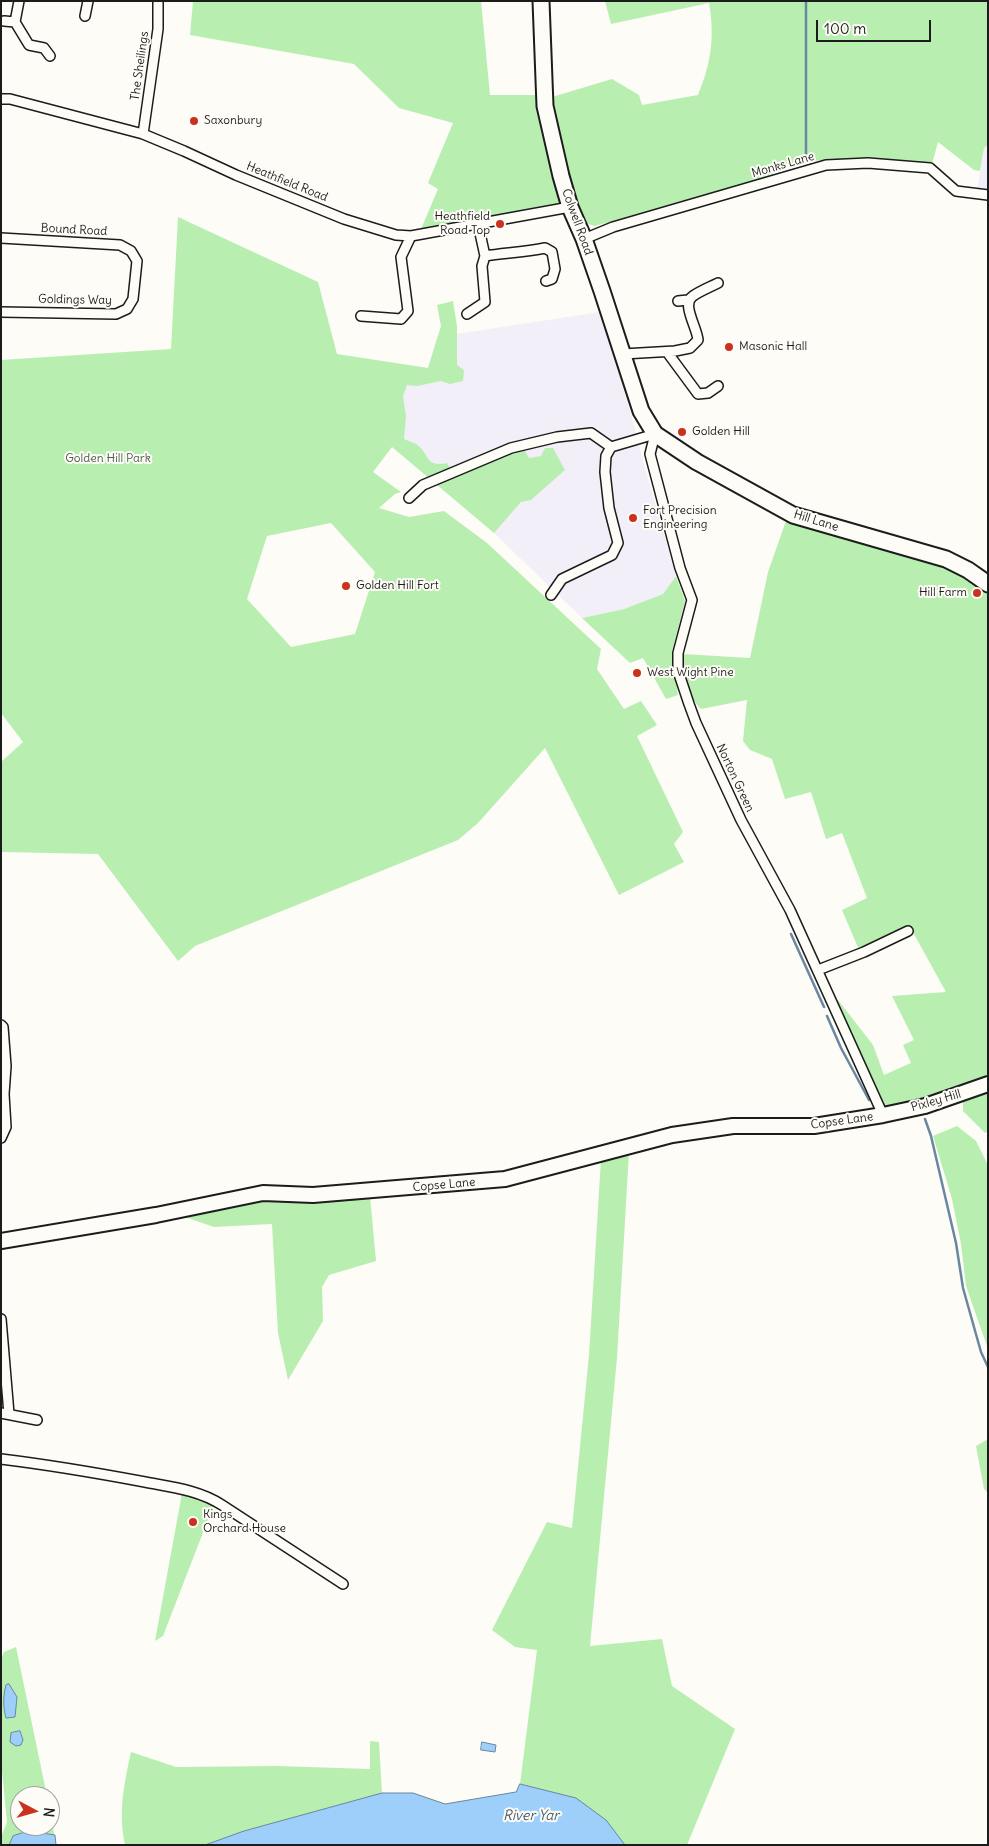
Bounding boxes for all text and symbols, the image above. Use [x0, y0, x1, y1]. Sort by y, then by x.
scale bar [819, 10, 934, 42]
text: 100 m [824, 19, 866, 38]
street label: The Sheilings [128, 30, 152, 102]
place label: Saxonbury [204, 114, 262, 128]
marker: Saxonbury [188, 115, 200, 127]
street label: Monks Lane [750, 149, 816, 181]
street label: Heathfield Road [244, 159, 330, 205]
street label: Colwell Road [558, 187, 596, 257]
place label: Heathfield Road Top [434, 210, 490, 238]
marker: Heathfield Road Top [494, 218, 506, 230]
street label: Bound Road [40, 221, 108, 239]
street label: Goldings Way [38, 292, 112, 308]
place label: Masonic Hall [739, 340, 807, 354]
marker: Masonic Hall [723, 341, 735, 353]
place label: Golden Hill [692, 425, 750, 439]
marker: Golden Hill [676, 426, 688, 438]
park label: Golden Hill Park [65, 452, 151, 466]
place label: Fort Precision Engineering [643, 504, 717, 532]
street label: Hill Lane [792, 507, 840, 535]
marker: Fort Precision Engineering [627, 512, 639, 524]
place label: Golden Hill Fort [356, 579, 439, 593]
marker: Golden Hill Fort [340, 580, 352, 592]
place label: Hill Farm [919, 586, 967, 600]
marker: Hill Farm [971, 587, 983, 599]
place label: West Wight Pine [647, 666, 734, 680]
marker: West Wight Pine [631, 667, 643, 679]
street label: Norton Green [713, 742, 757, 814]
street label: Pixley Hill [909, 1087, 963, 1115]
street label: Copse Lane [810, 1109, 874, 1133]
street label: Copse Lane [412, 1175, 476, 1195]
place label: Kings Orchard House [203, 1508, 286, 1536]
marker: Kings Orchard House [187, 1516, 199, 1528]
north arrow [10, 1786, 60, 1836]
text: N [39, 1807, 58, 1818]
water label: River Yar [503, 1808, 559, 1824]

